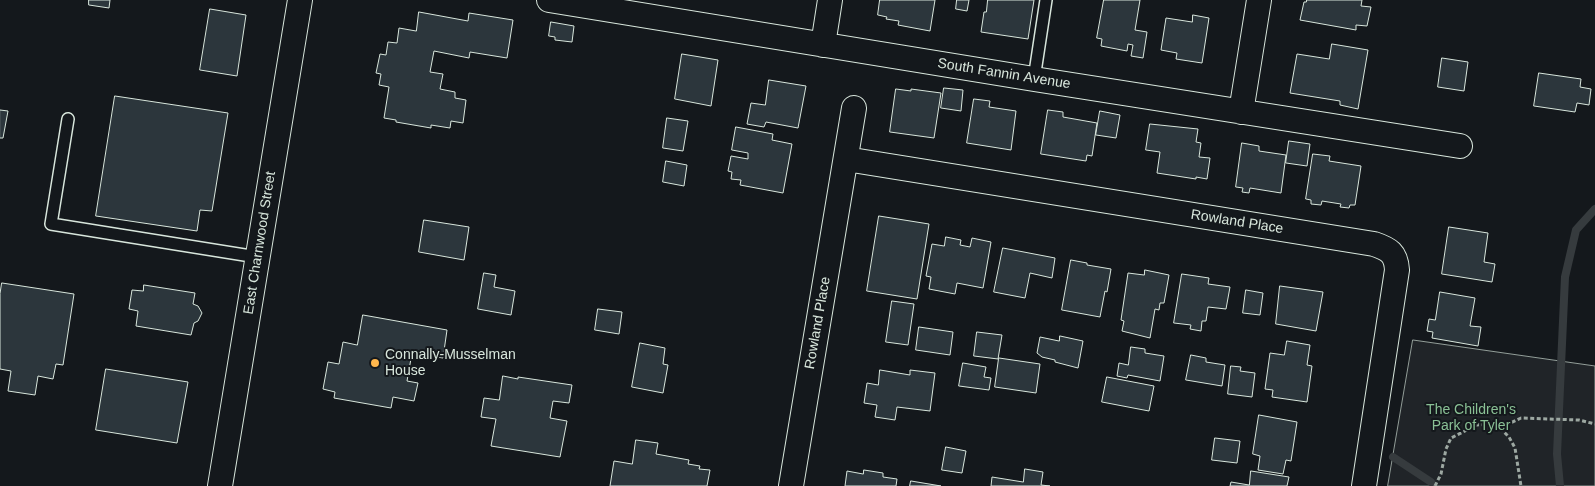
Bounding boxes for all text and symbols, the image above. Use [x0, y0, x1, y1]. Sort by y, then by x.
street label: South Fannin Avenue [936, 55, 1072, 93]
street label: East Charnwood Street [240, 170, 280, 316]
street label: Rowland Place [1190, 206, 1284, 238]
street label: Rowland Place [802, 276, 834, 370]
place label: Connally-Musselman House [385, 347, 516, 380]
marker: Connally-Musselman House [369, 357, 381, 369]
park label: The Children's Park of Tyler [1426, 402, 1516, 434]

